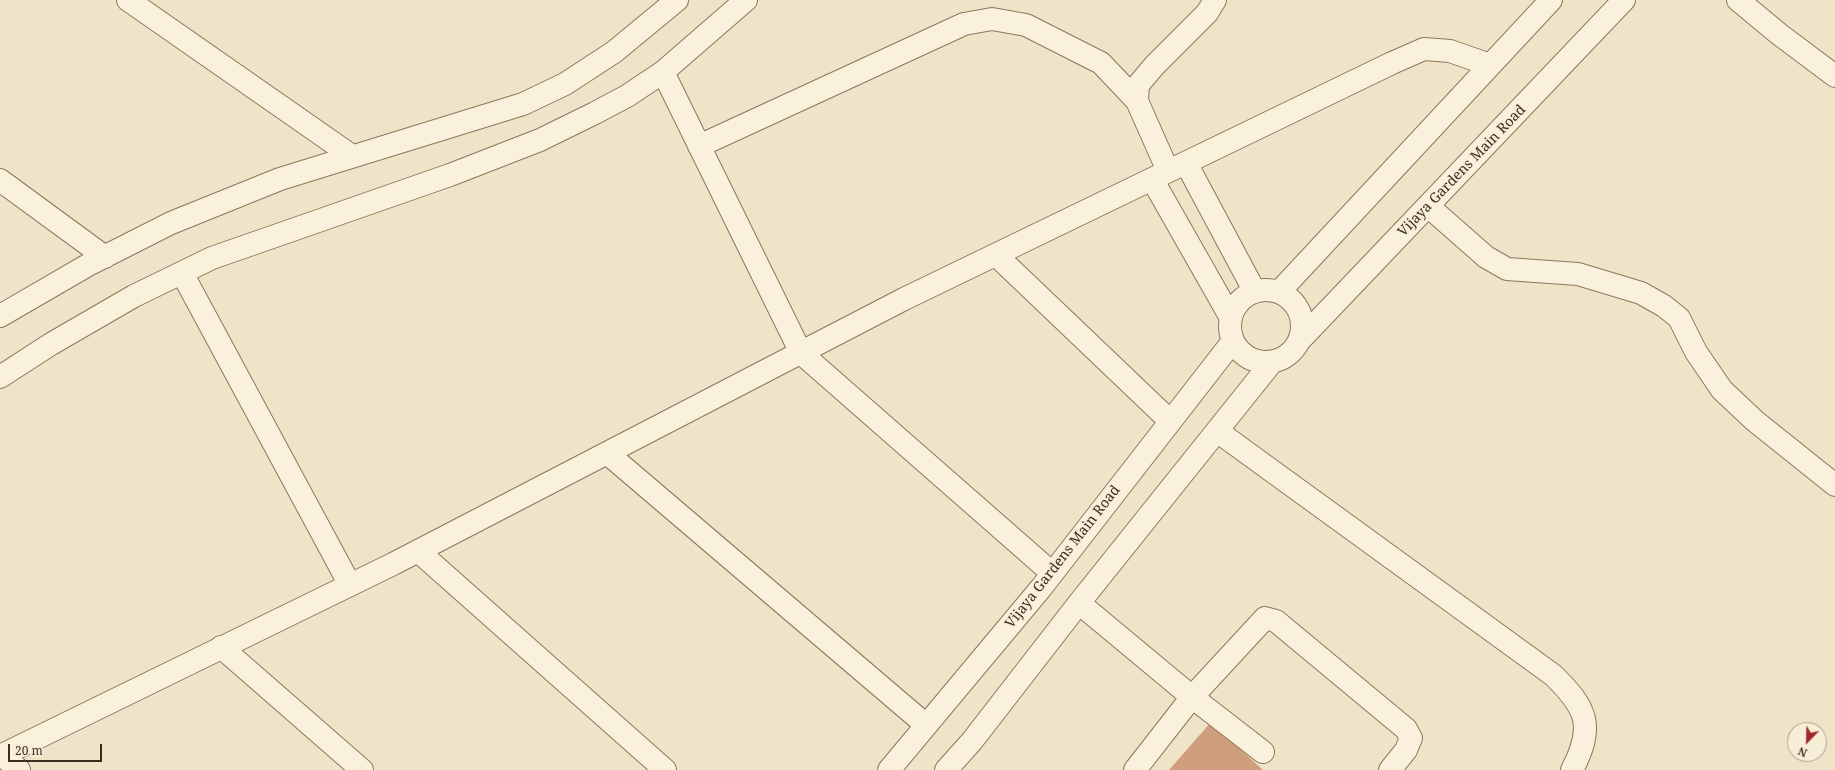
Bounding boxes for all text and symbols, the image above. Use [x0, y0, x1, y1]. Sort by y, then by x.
street label: Vijaya Gardens Main Road [1395, 102, 1529, 240]
street label: Vijaya Gardens Main Road [1002, 482, 1124, 632]
north arrow [1787, 722, 1827, 762]
scale bar [10, 736, 104, 762]
text: 20 m [15, 742, 43, 759]
text: N [1796, 744, 1809, 761]

